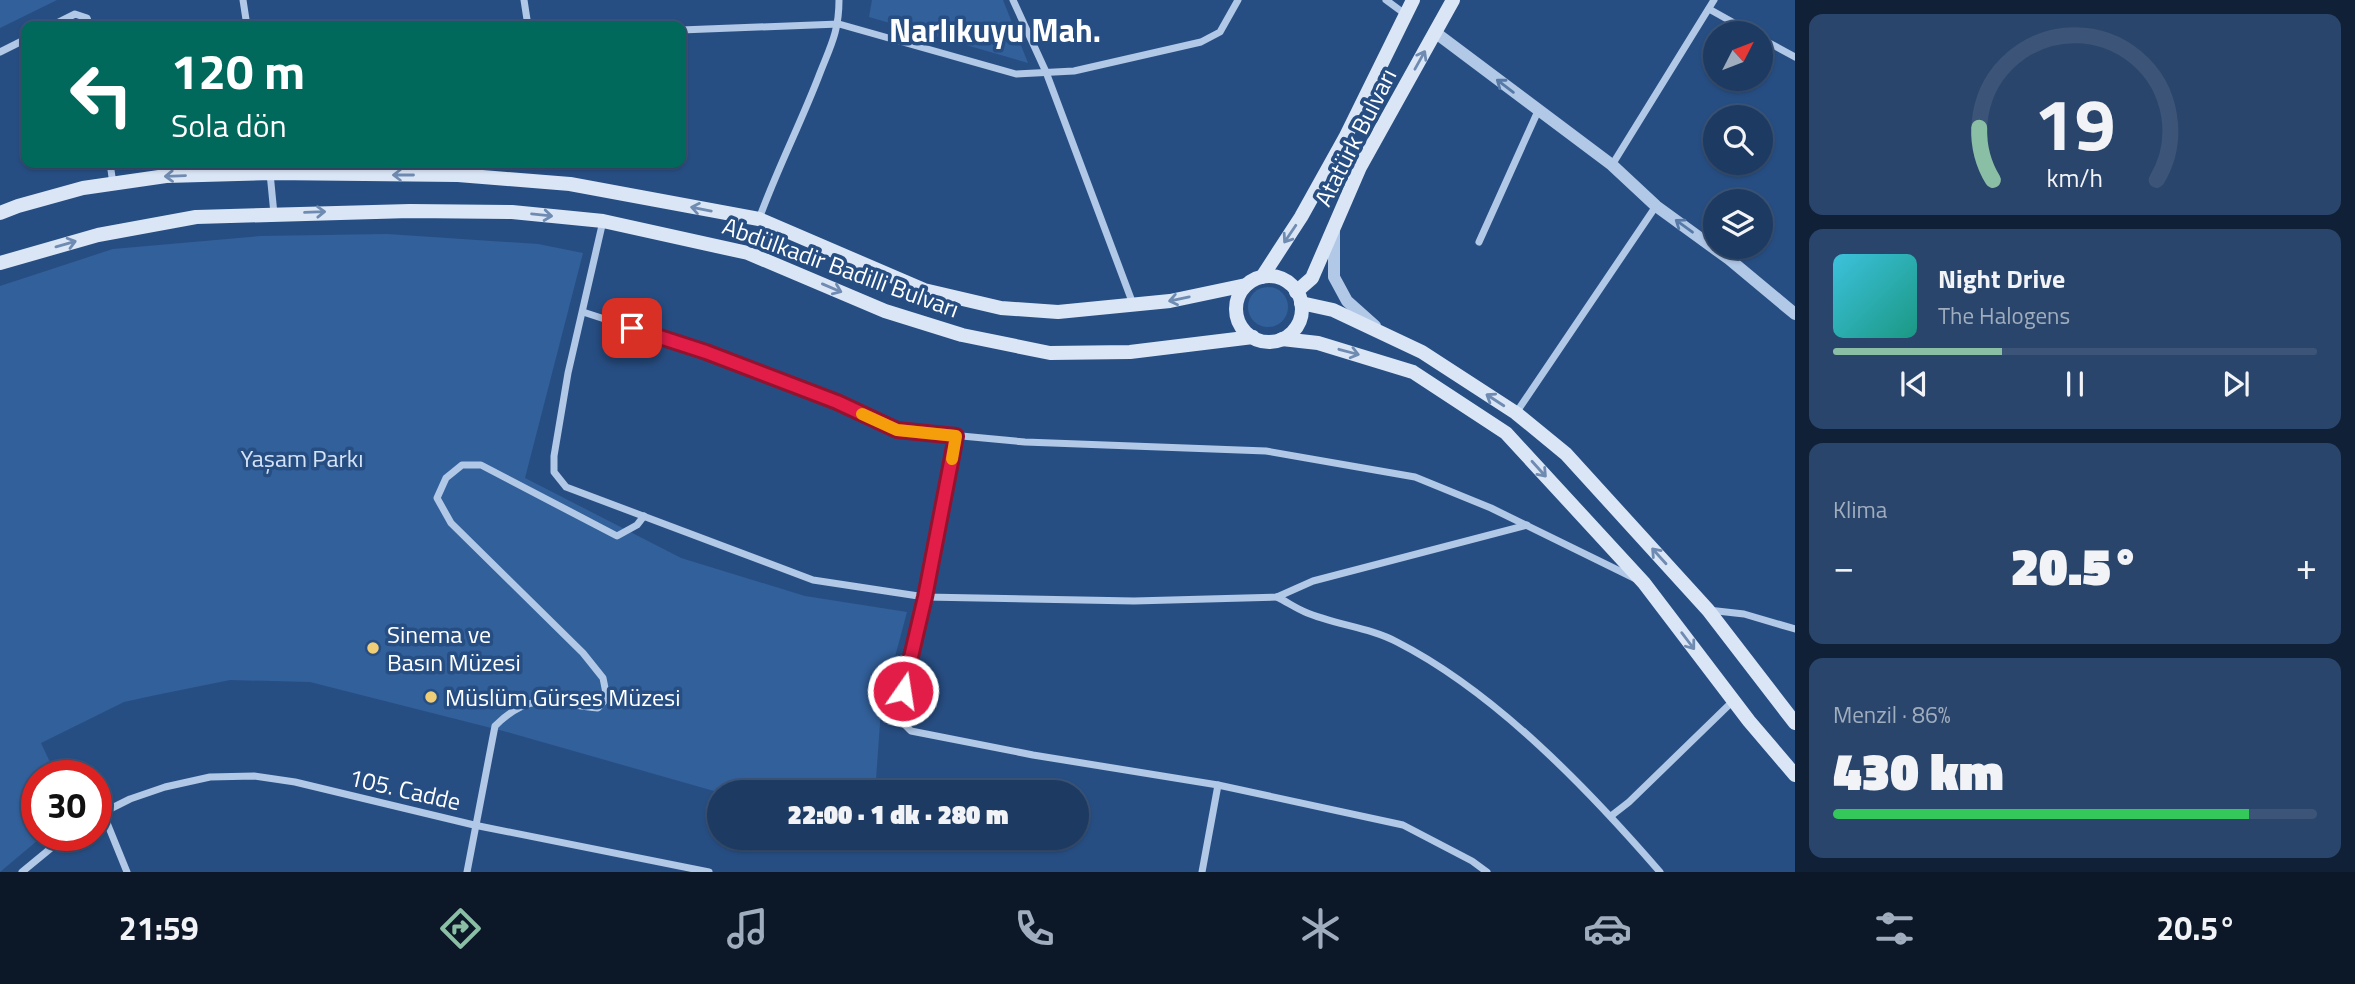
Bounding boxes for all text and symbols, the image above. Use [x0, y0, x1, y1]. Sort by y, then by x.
district label: Narlıkuyu Mah. [889, 6, 1101, 54]
north arrow [1703, 21, 1773, 91]
map controls [1703, 21, 1773, 259]
text: 120 m [171, 33, 305, 108]
icon: left [56, 49, 147, 140]
one-way arrow [1413, 51, 1427, 71]
street label: Atatürk Bulvarı [1305, 62, 1405, 212]
text: 19 [2034, 69, 2116, 179]
one-way arrow [1496, 78, 1515, 93]
text: Sola dön [171, 101, 287, 149]
button: search [1703, 105, 1773, 175]
text: km/h [2047, 159, 2103, 197]
one-way arrow [391, 168, 414, 182]
one-way arrow [164, 169, 187, 182]
button: layers [1703, 189, 1773, 259]
one-way arrow [690, 201, 713, 215]
one-way arrow [303, 206, 326, 219]
street label: Abdülkadir Badilli Bulvarı [718, 207, 964, 327]
one-way arrow [530, 209, 553, 222]
one-way arrow [1675, 219, 1694, 233]
one-way arrow [1283, 224, 1297, 243]
one-way arrow [54, 237, 76, 250]
text: Night Drive [1938, 259, 2065, 298]
one-way arrow [821, 283, 842, 296]
one-way arrow [1168, 292, 1191, 306]
pin [602, 298, 662, 358]
text: The Halogens [1938, 298, 2070, 333]
icon: arrive [613, 309, 651, 347]
one-way arrow [1338, 346, 1360, 359]
icon: previous [1895, 365, 1933, 403]
icon: pause [2056, 365, 2094, 403]
icon: next [2217, 365, 2255, 403]
one-way arrow [1486, 393, 1506, 407]
park label: Yaşam Parkı [240, 440, 364, 476]
one-way arrow [1531, 460, 1547, 478]
text: Klima [1833, 492, 1887, 527]
text: 20.5° [2010, 526, 2140, 605]
text: − [1833, 537, 1854, 595]
text: + [2296, 537, 2317, 595]
one-way arrow [1651, 548, 1667, 566]
place label: Sinema ve Basın Müzesi [387, 616, 521, 680]
one-way arrow [1680, 631, 1695, 650]
marker: Sinema ve Basın Müzesi [365, 640, 381, 656]
position arrow [866, 654, 940, 728]
place label: Müslüm Gürses Müzesi [445, 679, 681, 715]
marker: Müslüm Gürses Müzesi [423, 689, 439, 705]
text: Menzil · 86% [1833, 697, 1951, 732]
text: 430 km [1833, 731, 2004, 810]
street label: 105. Cadde [346, 759, 464, 819]
speed limit sign: 30 [21, 760, 112, 851]
text: 22:00 · 1 dk · 280 m [788, 795, 1008, 834]
text: 21:59 [119, 904, 199, 952]
icon: directions [436, 904, 485, 953]
icon: music [723, 904, 772, 953]
icon: phone [1010, 904, 1059, 953]
icon: climate [1296, 904, 1345, 953]
icon: car [1583, 904, 1632, 953]
icon: filters [1870, 904, 1919, 953]
text: 20.5° [2156, 904, 2236, 952]

